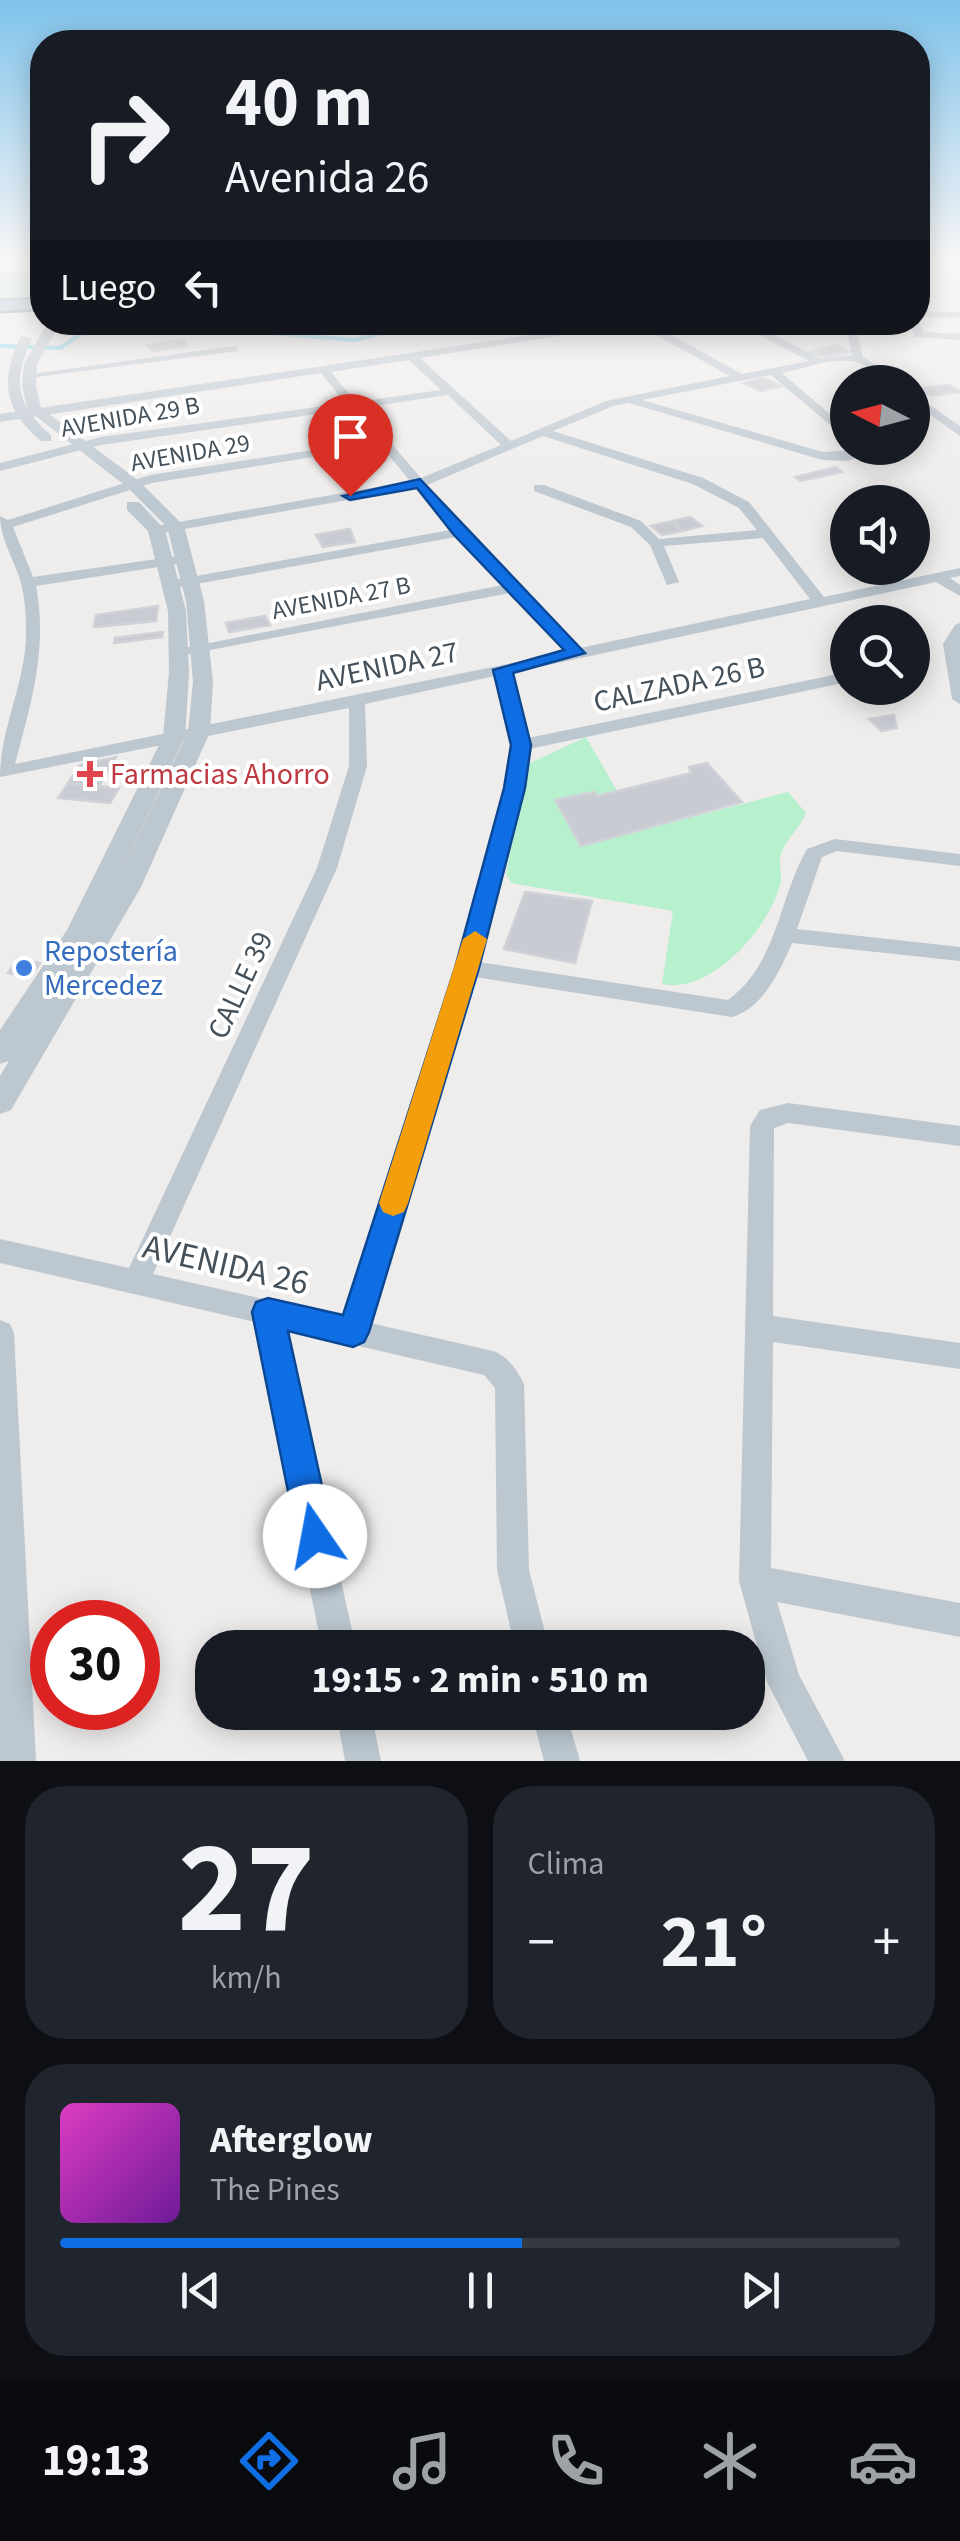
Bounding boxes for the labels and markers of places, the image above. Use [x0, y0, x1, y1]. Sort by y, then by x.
pin [308, 394, 393, 497]
place label: Farmacias Ahorro [110, 753, 330, 796]
marker: Farmacias Ahorro [79, 763, 101, 785]
place label: Repostería Mercedez [44, 930, 178, 1007]
marker: Repostería Mercedez [13, 957, 35, 979]

